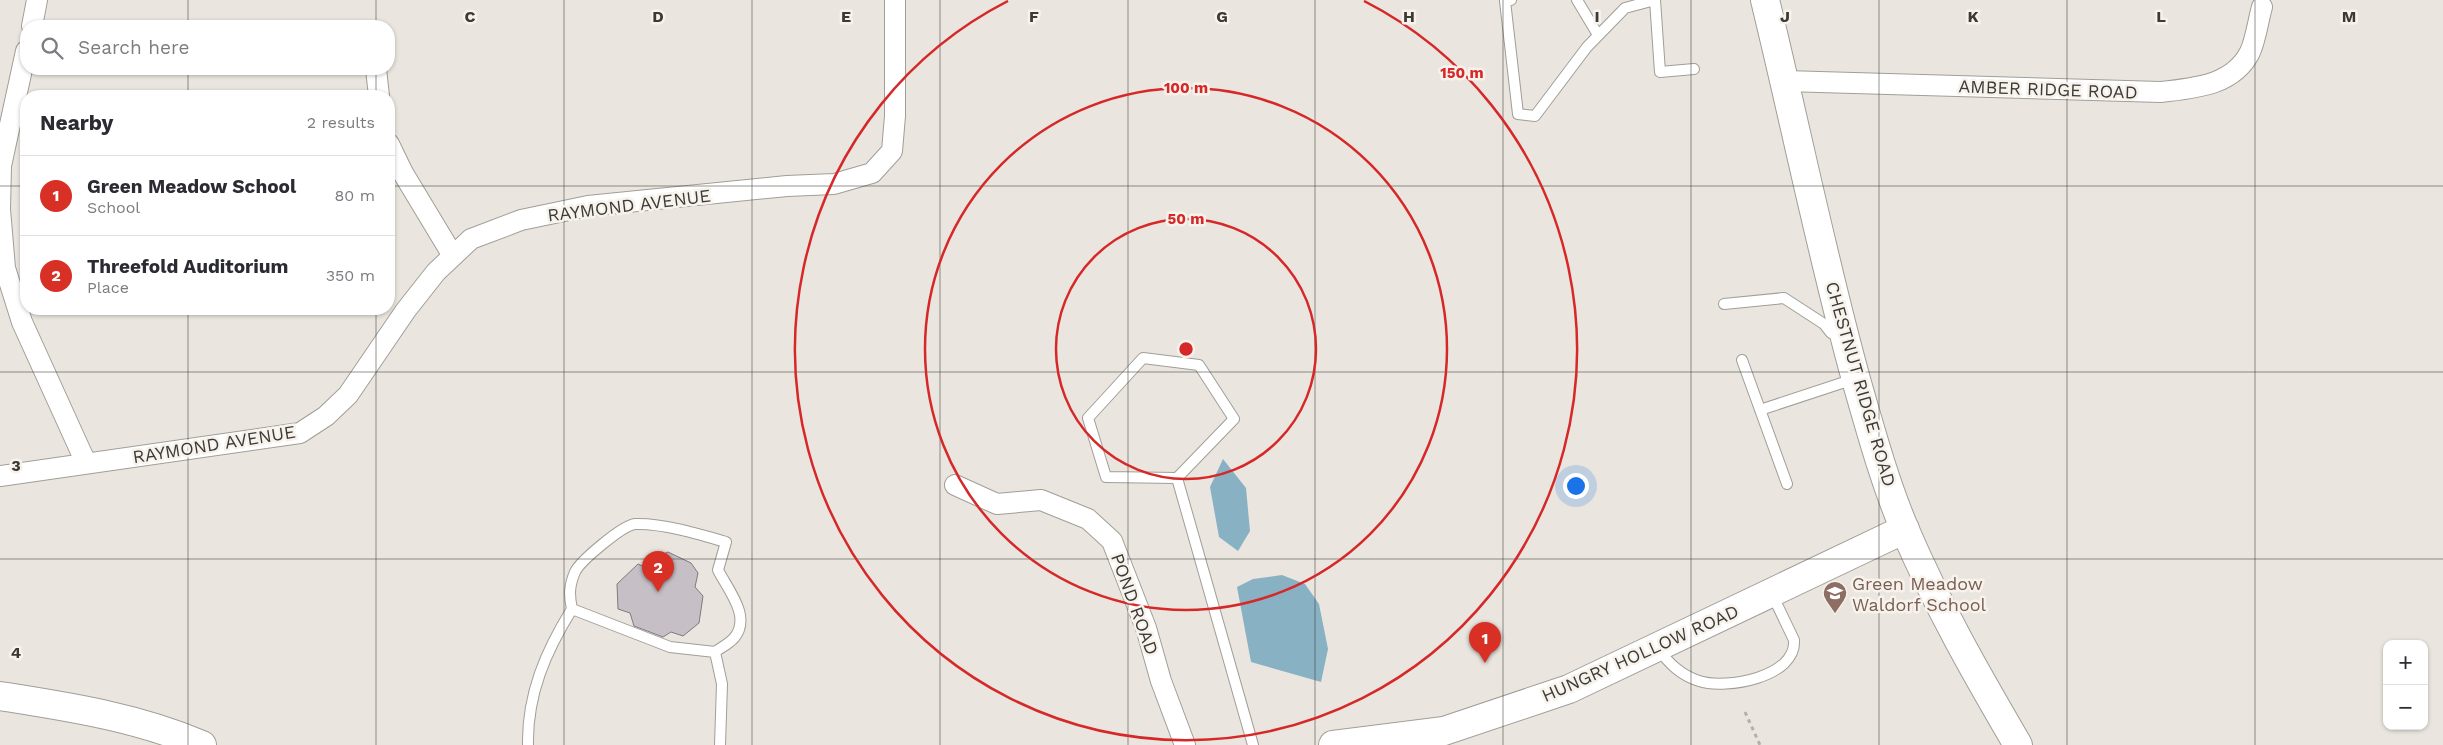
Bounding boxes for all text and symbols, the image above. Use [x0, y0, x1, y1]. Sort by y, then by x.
text: C [465, 7, 476, 26]
text: D [652, 7, 664, 26]
text: E [841, 7, 851, 26]
text: F [1029, 7, 1039, 26]
text: G [1216, 7, 1228, 26]
text: H [1403, 7, 1415, 26]
text: I [1594, 7, 1600, 26]
text: J [1780, 7, 1790, 26]
text: K [1967, 7, 1979, 26]
text: L [2156, 7, 2166, 26]
text: M [2342, 7, 2356, 26]
search box [20, 20, 395, 75]
icon: search [38, 34, 66, 62]
text: Search here [78, 36, 189, 59]
text: 150 m [1440, 64, 1484, 82]
street label: AMBER RIDGE ROAD [1958, 75, 2138, 103]
text: 100 m [1164, 79, 1208, 97]
text: Nearby [40, 110, 113, 135]
text: 2 results [307, 113, 375, 132]
text: Green Meadow School [87, 175, 296, 198]
street label: RAYMOND AVENUE [546, 185, 712, 225]
text: 1 [53, 186, 59, 205]
text: 80 m [334, 186, 375, 205]
text: School [87, 198, 140, 217]
text: 50 m [1168, 210, 1204, 228]
text: Threefold Auditorium [87, 255, 288, 278]
text: 2 [51, 266, 61, 285]
text: 350 m [326, 266, 375, 285]
text: Place [87, 278, 129, 297]
street label: CHESTNUT RIDGE ROAD [1822, 279, 1900, 489]
centre of rings [1177, 340, 1195, 358]
street label: RAYMOND AVENUE [131, 421, 297, 467]
text: 3 [11, 456, 21, 475]
your location [1563, 473, 1589, 499]
street label: POND ROAD [1107, 550, 1163, 658]
pin: 2 [642, 551, 674, 592]
place label: Green Meadow Waldorf School [1852, 573, 1987, 615]
school or university icon: Green Meadow Waldorf School [1822, 580, 1848, 614]
street label: HUNGRY HOLLOW ROAD [1538, 600, 1742, 706]
pin: 1 [1469, 622, 1501, 663]
map controls [2383, 640, 2428, 730]
button: + [2383, 640, 2428, 685]
text: 4 [11, 643, 21, 662]
button: − [2383, 685, 2428, 730]

